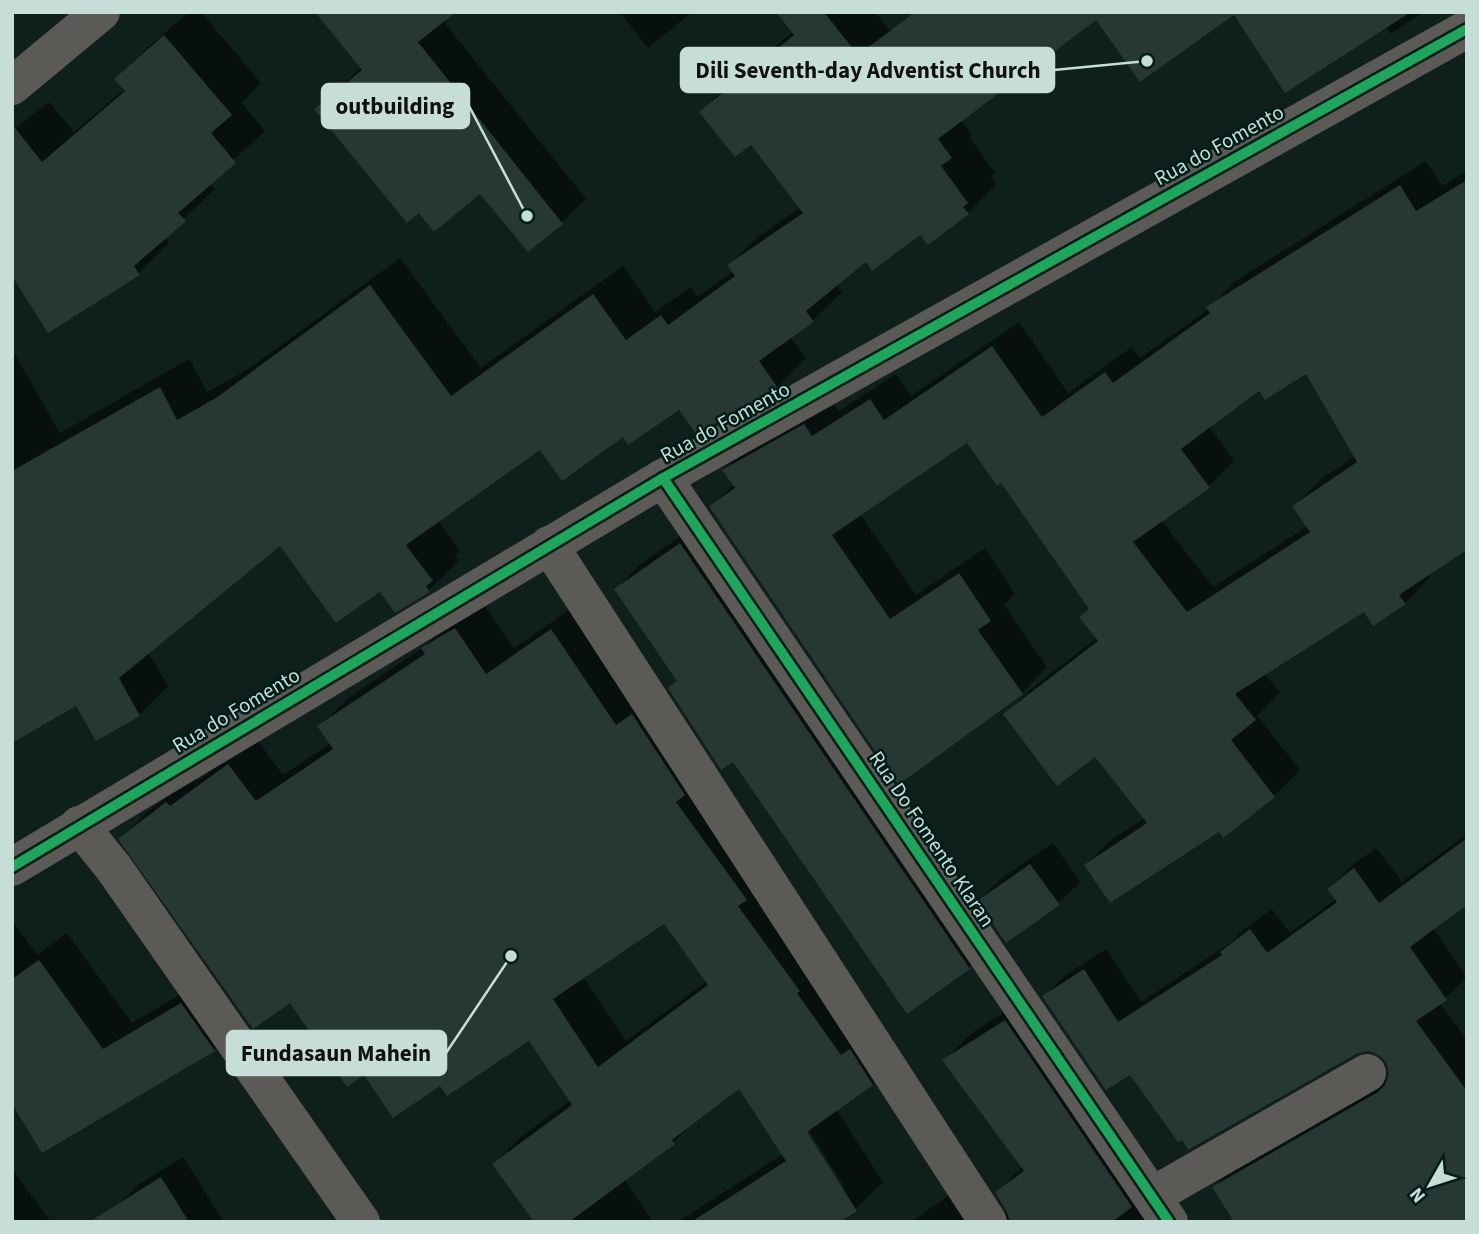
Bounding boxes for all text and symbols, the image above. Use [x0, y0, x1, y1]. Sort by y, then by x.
callout: Dili Seventh-day Adventist Church [681, 48, 1054, 92]
text: Dili Seventh-day Adventist Church [695, 54, 1041, 87]
callout: outbuilding [322, 84, 469, 128]
text: outbuilding [336, 90, 454, 123]
street label: Rua do Fomento [1149, 97, 1289, 193]
street label: Rua do Fomento [655, 374, 795, 470]
street label: Rua do Fomento [166, 660, 306, 760]
street label: Rua Do Fomento Klaran [862, 745, 1002, 933]
callout: Fundasaun Mahein [227, 1031, 446, 1075]
text: Fundasaun Mahein [241, 1037, 431, 1070]
north arrow [1395, 1150, 1465, 1220]
text: N [1403, 1181, 1432, 1208]

